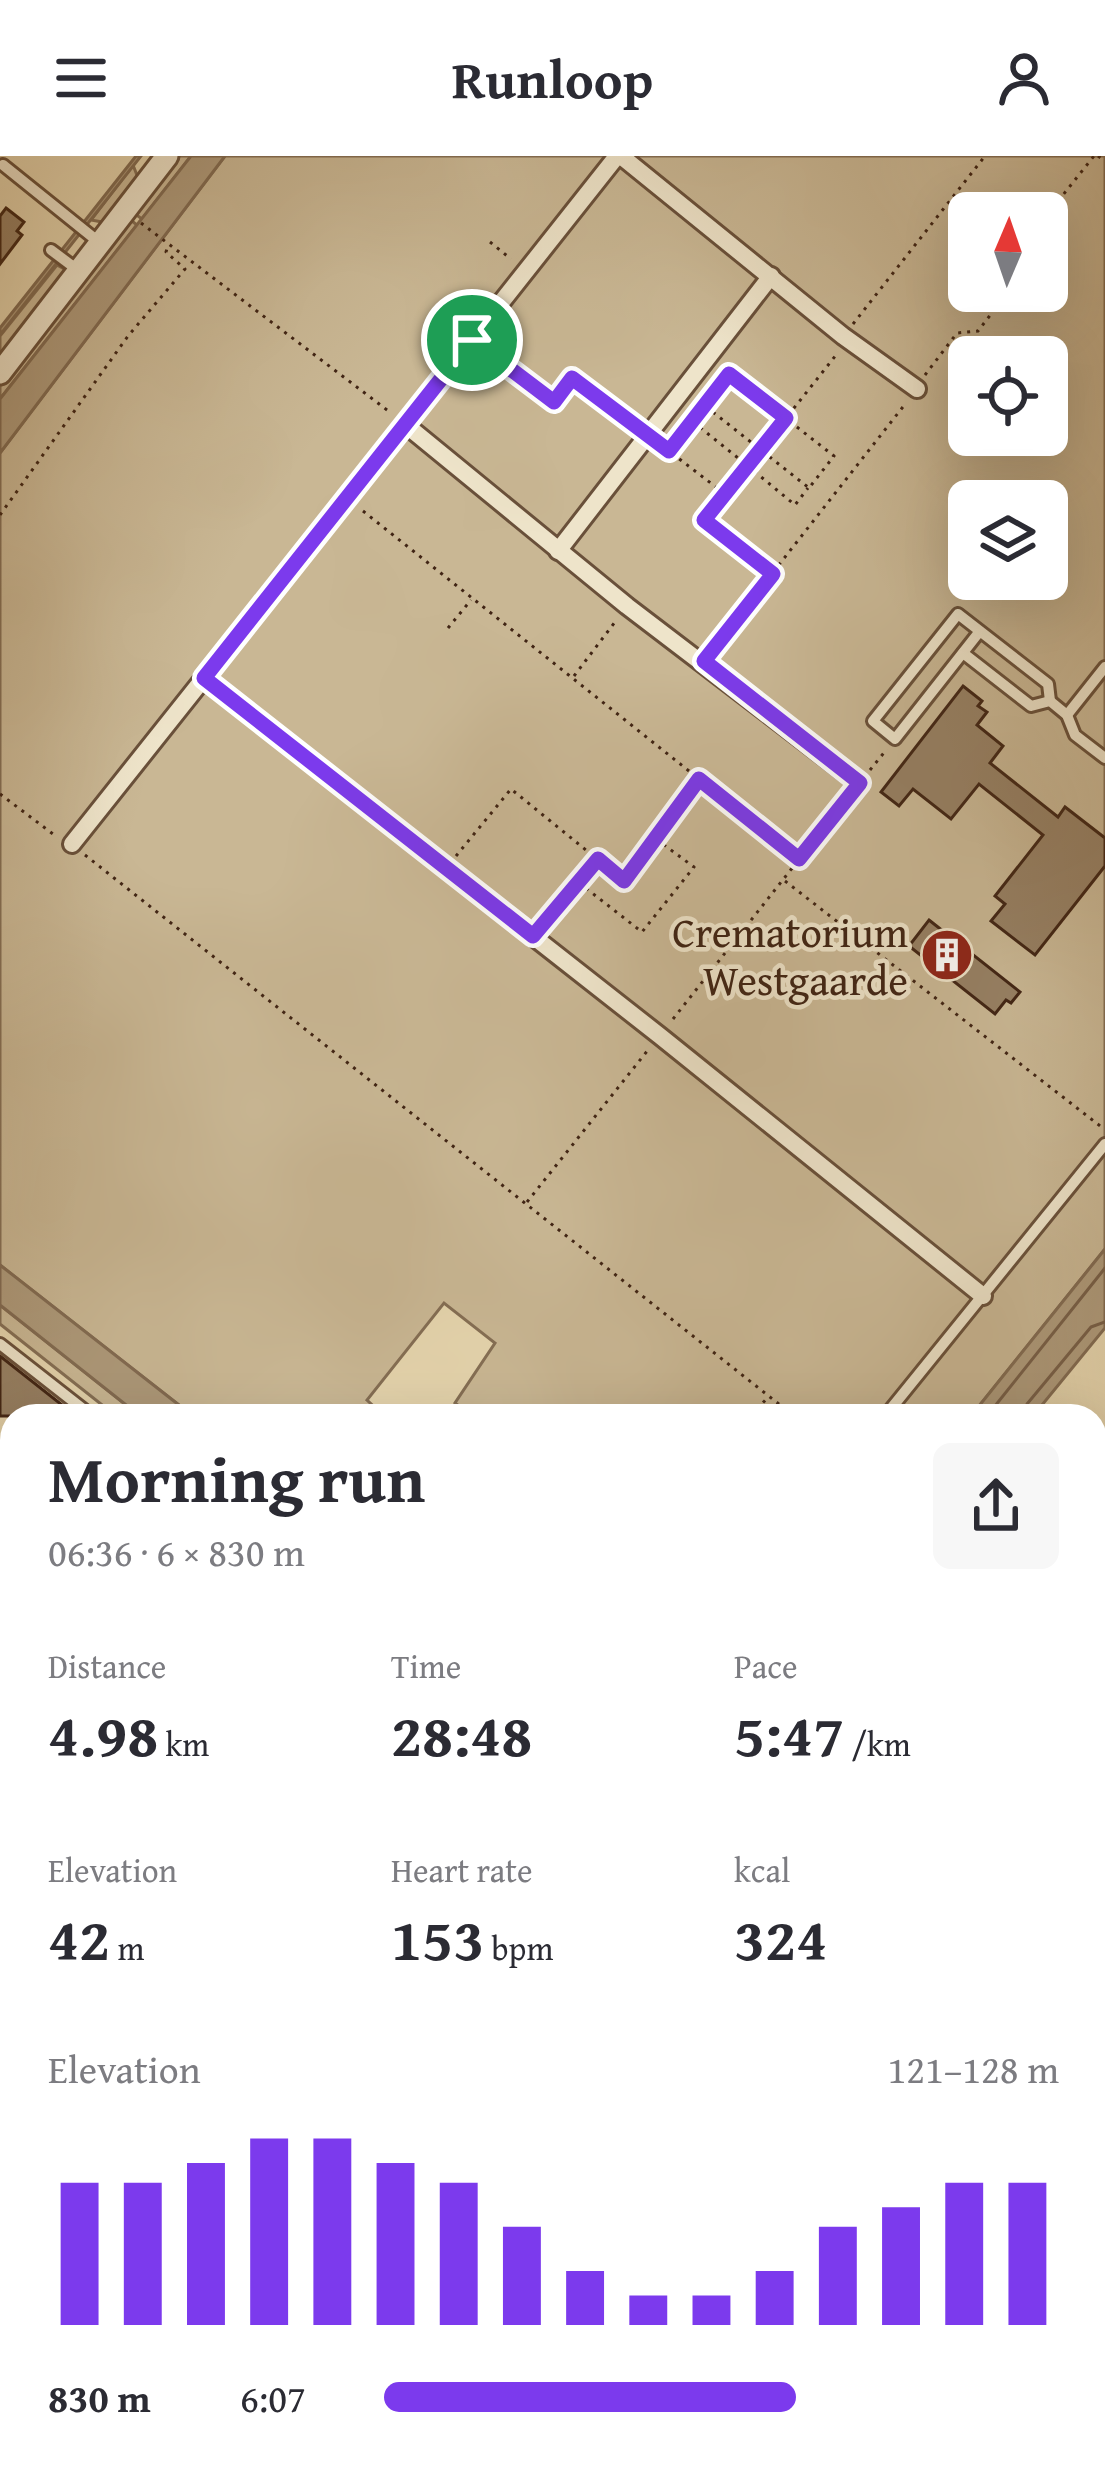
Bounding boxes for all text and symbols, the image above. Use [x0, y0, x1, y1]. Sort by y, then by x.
text: Runloop [452, 39, 653, 118]
icon: menu [48, 45, 114, 111]
icon: person [991, 45, 1057, 111]
north arrow [948, 192, 1068, 312]
map controls [948, 192, 1068, 600]
pin [421, 289, 523, 391]
icon: arrive [439, 307, 505, 373]
button: locate [948, 336, 1068, 456]
button: layers [948, 480, 1068, 600]
place label: Crematorium Westgaarde [672, 901, 908, 1010]
building icon: Crematorium Westgaarde [919, 927, 975, 983]
text: Morning run [48, 1429, 425, 1526]
button: share [933, 1443, 1059, 1569]
text: 06:36 · 6 × 830 m [48, 1523, 305, 1580]
text: Distance [48, 1642, 166, 1690]
text: Time [391, 1642, 461, 1690]
text: Pace [734, 1642, 797, 1690]
text: 4.98 [48, 1690, 158, 1778]
text: 28:48 [391, 1690, 532, 1778]
text: 5:47 [734, 1690, 844, 1778]
text: km [158, 1720, 209, 1768]
text: /km [844, 1720, 911, 1768]
text: Elevation [48, 1846, 177, 1894]
text: Heart rate [391, 1846, 533, 1894]
text: kcal [734, 1846, 790, 1894]
text: 42 [48, 1894, 110, 1982]
text: 153 [391, 1894, 484, 1982]
text: 324 [734, 1894, 827, 1982]
text: m [110, 1924, 144, 1972]
text: bpm [484, 1924, 553, 1972]
text: Elevation [48, 2040, 201, 2097]
text: 121–128 m [887, 2040, 1059, 2097]
text: 830 m [48, 2369, 151, 2426]
text: 6:07 [240, 2369, 306, 2426]

